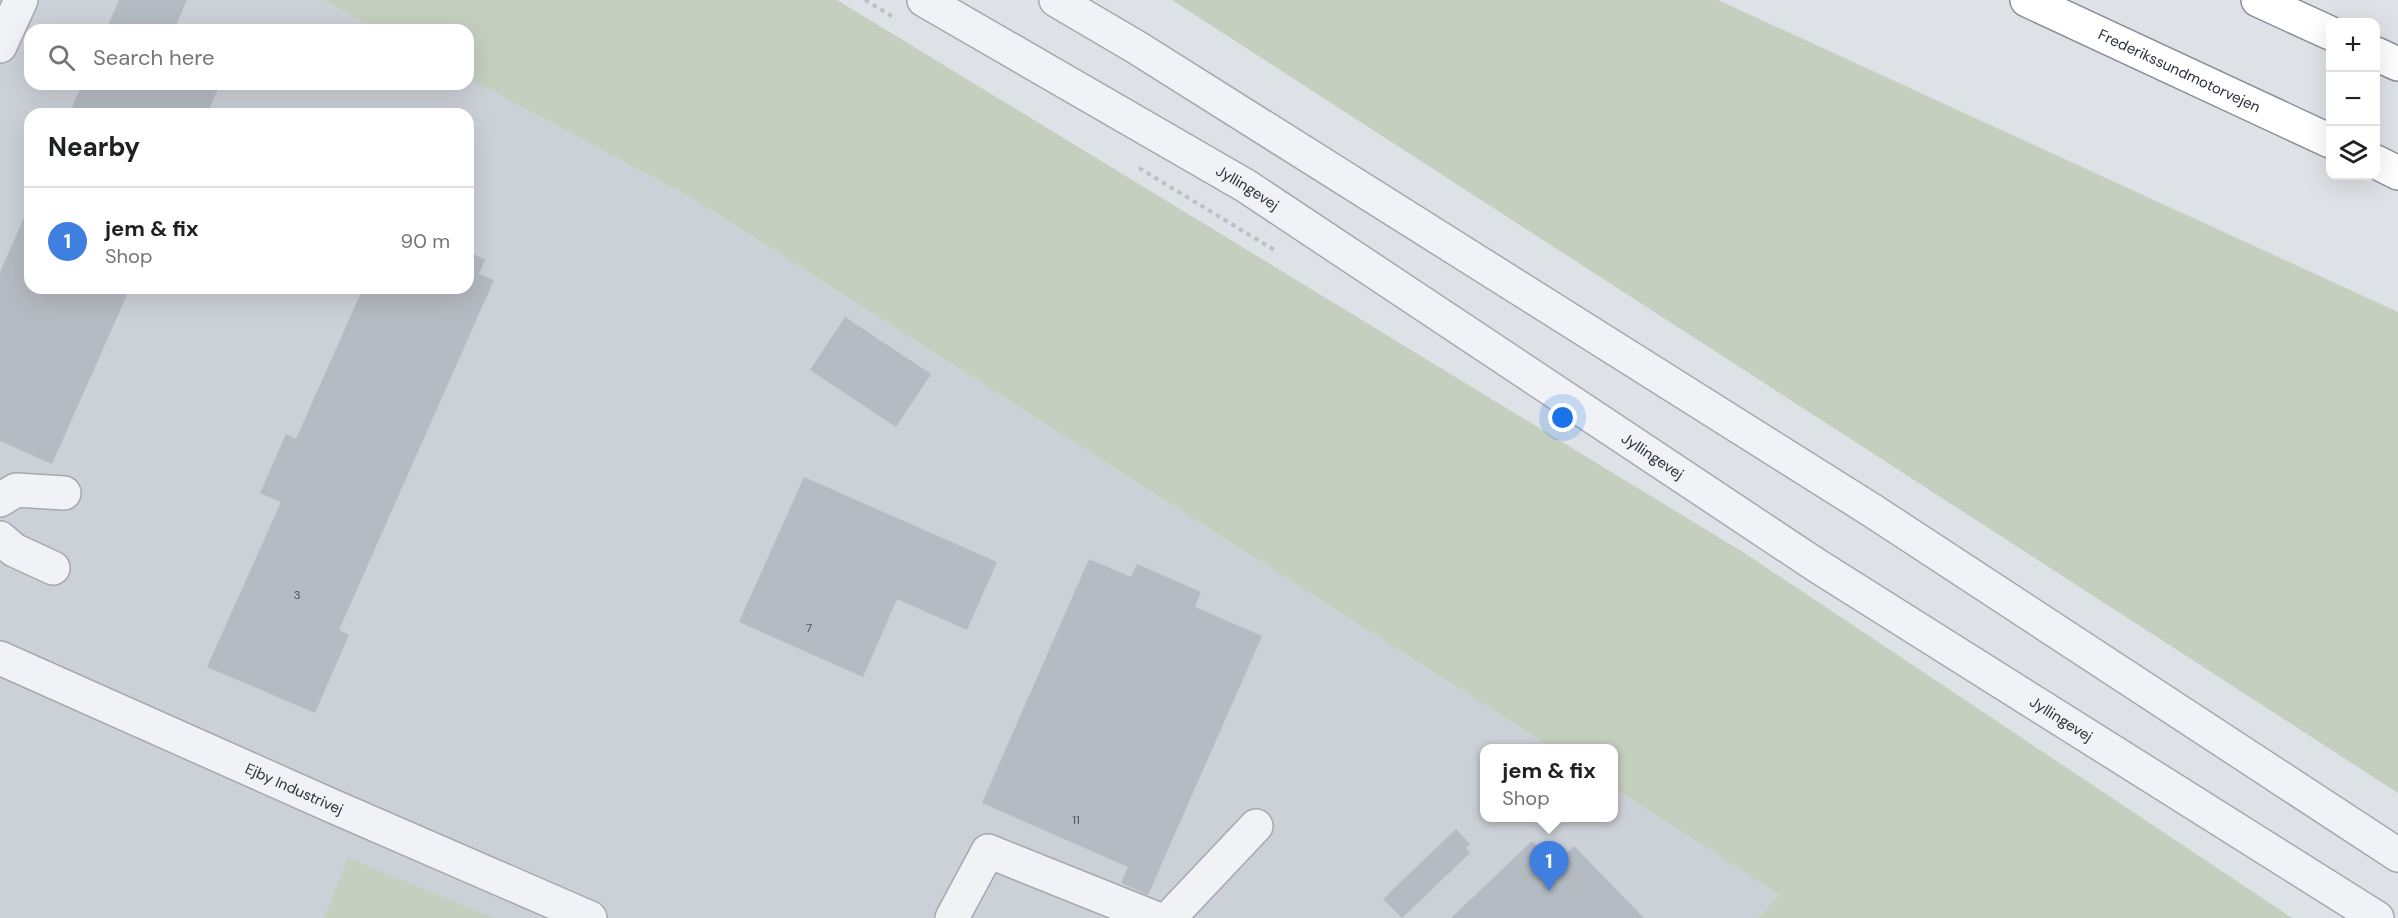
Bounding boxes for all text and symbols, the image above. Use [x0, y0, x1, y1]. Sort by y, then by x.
map controls [2326, 18, 2380, 180]
button: + [2326, 18, 2380, 72]
search box [24, 24, 474, 90]
street label: Frederikssundmotorvejen [2095, 25, 2264, 117]
icon: search [45, 41, 78, 74]
text: Search here [93, 43, 214, 72]
button: − [2326, 72, 2380, 126]
button: layers [2326, 126, 2380, 180]
text: Nearby [48, 130, 140, 164]
street label: Jyllingevej [1212, 161, 1283, 215]
text: jem & fix [105, 214, 198, 243]
text: 1 [64, 228, 71, 254]
text: 90 m [401, 228, 450, 254]
text: Shop [105, 243, 152, 269]
your location [1548, 403, 1577, 432]
street label: Jyllingevej [1617, 428, 1688, 484]
house number: 3 [293, 587, 301, 603]
house number: 7 [806, 620, 812, 636]
street label: Jyllingevej [2026, 692, 2096, 747]
popup [1480, 744, 1618, 822]
text: jem & fix [1502, 756, 1596, 785]
street label: Ejby Industrivej [242, 758, 346, 820]
text: Shop [1502, 785, 1550, 811]
house number: 11 [1072, 812, 1080, 828]
pin: 1 [1530, 842, 1568, 891]

